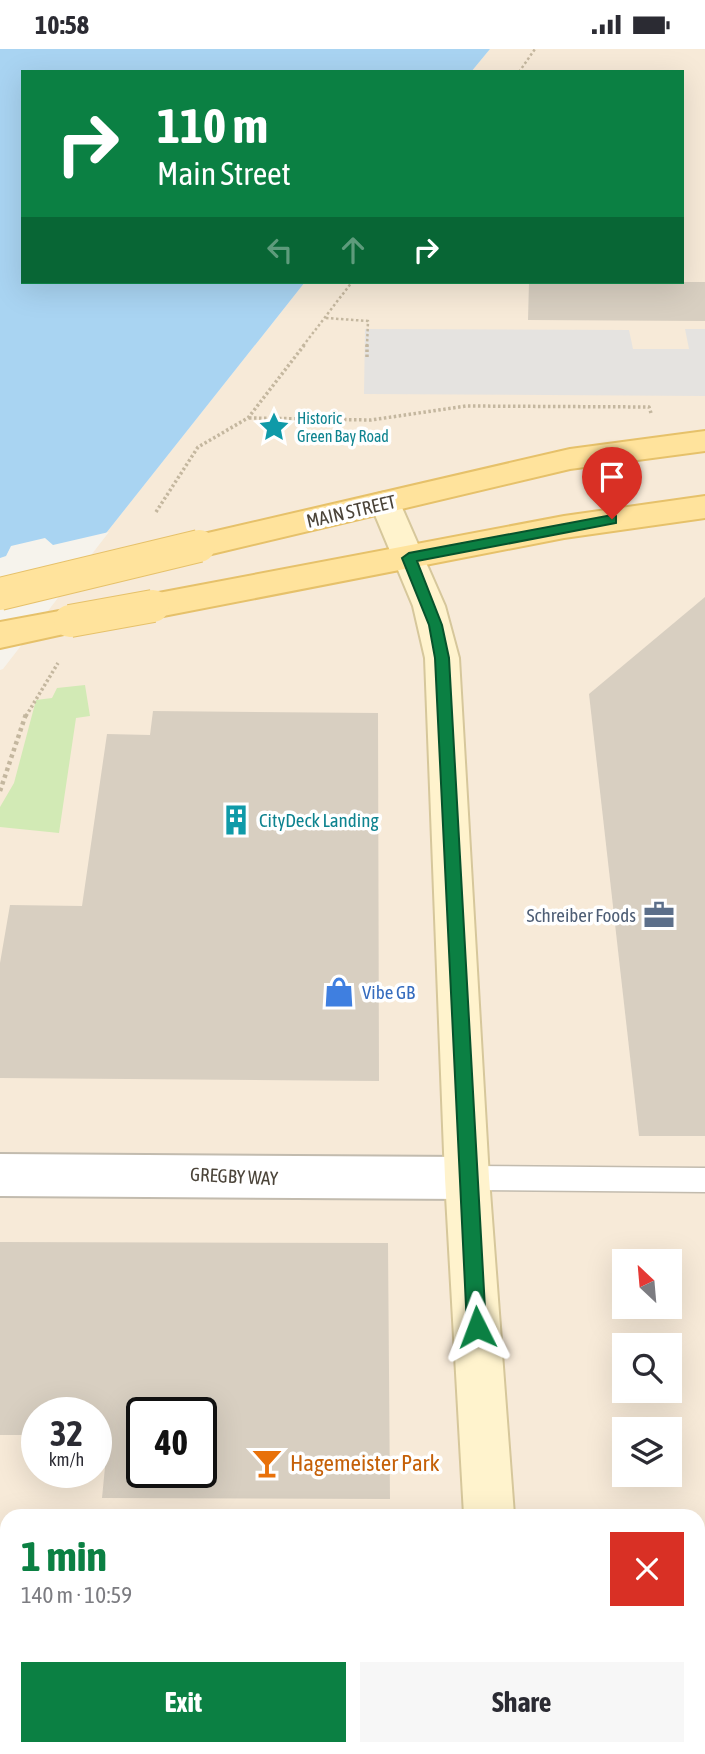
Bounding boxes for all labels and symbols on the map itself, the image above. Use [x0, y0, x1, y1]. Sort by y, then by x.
place label: Historic Green Bay Road [297, 409, 389, 446]
place icon: Historic Green Bay Road [257, 410, 291, 444]
pin [582, 447, 642, 519]
street label: MAIN STREET [304, 490, 398, 532]
building icon: CityDeck Landing [219, 803, 253, 837]
place label: CityDeck Landing [259, 809, 379, 831]
office icon: Schreiber Foods [642, 898, 676, 932]
place label: Schreiber Foods [526, 904, 636, 926]
shop icon: Vibe GB [322, 975, 356, 1009]
place label: Vibe GB [362, 981, 415, 1003]
street label: GREGBY WAY [189, 1163, 279, 1189]
north arrow [612, 1249, 682, 1319]
position arrow [440, 1290, 514, 1364]
speed limit sign: 40 [126, 1397, 217, 1488]
bar icon: Hagemeister Park [250, 1446, 284, 1480]
place label: Hagemeister Park [290, 1450, 440, 1476]

